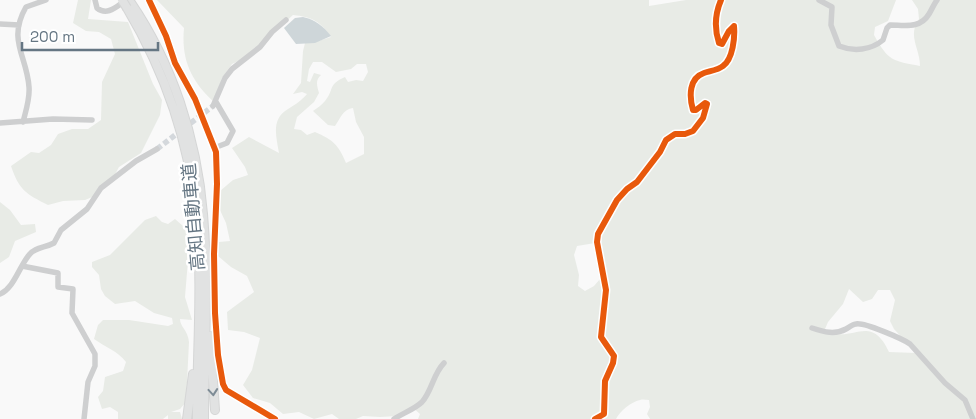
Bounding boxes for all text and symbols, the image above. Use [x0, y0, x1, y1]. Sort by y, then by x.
scale bar [22, 20, 159, 52]
text: 200 m [30, 27, 75, 46]
street label: 高知自動車道 [177, 162, 209, 272]
one-way arrow [208, 389, 219, 397]

